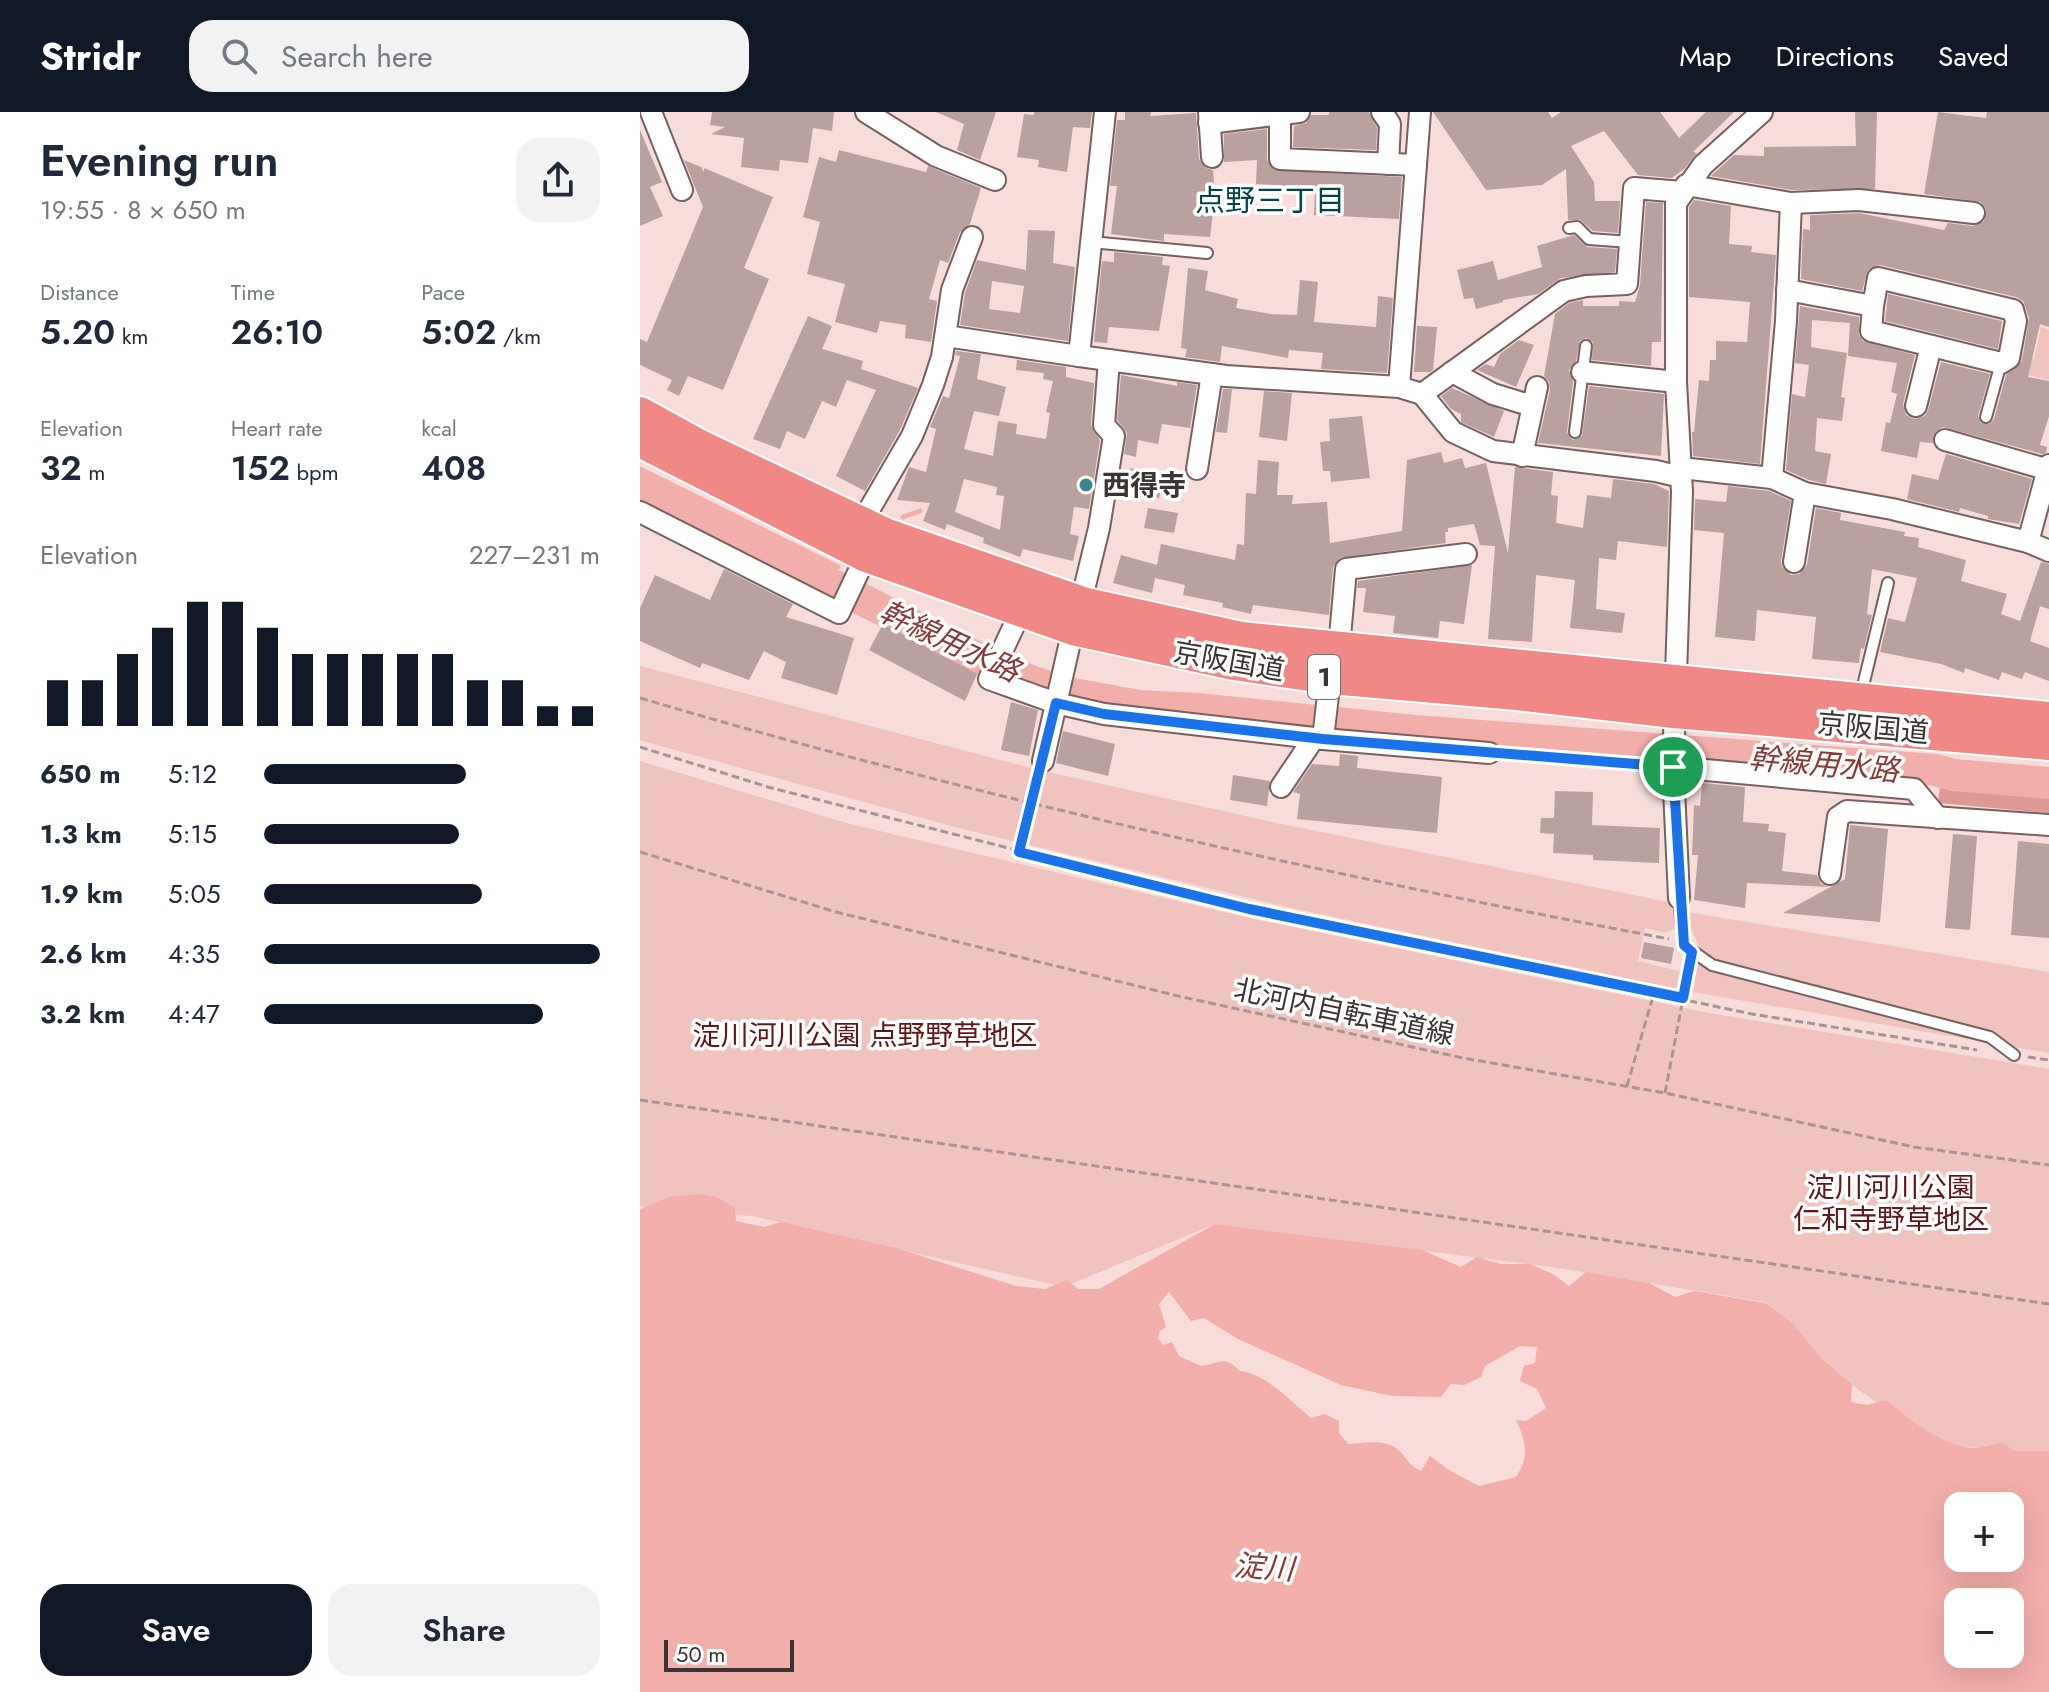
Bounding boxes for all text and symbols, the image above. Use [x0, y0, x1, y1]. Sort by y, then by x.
search box [189, 20, 749, 92]
text: Stridr [40, 29, 141, 84]
icon: search [217, 34, 261, 78]
text: Search here [281, 35, 433, 78]
text: Map [1679, 36, 1731, 77]
text: Directions [1775, 36, 1894, 77]
text: Saved [1938, 36, 2009, 77]
text: Evening run [40, 129, 279, 193]
button: share [516, 138, 600, 222]
district label: 点野三丁目 [1195, 179, 1345, 222]
text: 19:55 · 8 × 650 m [40, 191, 246, 229]
text: Distance [40, 276, 119, 308]
text: Time [231, 276, 275, 308]
text: Pace [421, 276, 465, 308]
text: 5.20 [40, 308, 115, 357]
text: 26:10 [231, 308, 323, 357]
text: 5:02 [421, 308, 496, 357]
text: km [115, 320, 149, 352]
text: /km [496, 320, 541, 352]
text: Elevation [40, 412, 123, 444]
text: Heart rate [231, 412, 322, 444]
text: kcal [421, 412, 457, 444]
text: 32 [40, 444, 82, 493]
text: 152 [231, 444, 290, 493]
text: 408 [421, 444, 486, 493]
text: m [82, 456, 105, 488]
text: bpm [290, 456, 339, 488]
place label: 西得寺 [1102, 465, 1186, 506]
marker: 西得寺 [1077, 476, 1095, 494]
text: Elevation [40, 536, 138, 574]
text: 227–231 m [469, 536, 600, 574]
water label: 幹線用水路 [873, 590, 1030, 693]
street label: 京阪国道 [1170, 631, 1288, 691]
road number: 1 [1308, 655, 1340, 699]
street label: 京阪国道 [1815, 703, 1931, 753]
pin [1639, 733, 1707, 801]
water label: 幹線用水路 [1747, 736, 1904, 792]
icon: arrive [1651, 745, 1695, 789]
text: 650 m [40, 755, 121, 793]
text: 5:12 [168, 755, 217, 793]
text: 1.3 km [40, 815, 122, 853]
text: 5:15 [168, 815, 217, 853]
text: 1.9 km [40, 875, 123, 913]
text: 5:05 [168, 875, 221, 913]
text: 2.6 km [40, 935, 127, 973]
text: 4:35 [168, 935, 220, 973]
street label: 北河内自転車道線 [1230, 969, 1458, 1055]
text: 3.2 km [40, 995, 125, 1033]
text: 4:47 [168, 995, 220, 1033]
park label: 淀川河川公園 点野野草地区 [693, 1015, 1037, 1056]
park label: 淀川河川公園 仁和寺野草地区 [1793, 1167, 1989, 1240]
map controls [1944, 1492, 2024, 1668]
button: + [1944, 1492, 2024, 1572]
water label: 淀川 [1233, 1543, 1298, 1591]
button: Save [40, 1584, 312, 1676]
button: Share [328, 1584, 600, 1676]
button: − [1944, 1588, 2024, 1668]
scale bar [664, 1636, 794, 1672]
text: 50 m [676, 1638, 725, 1670]

